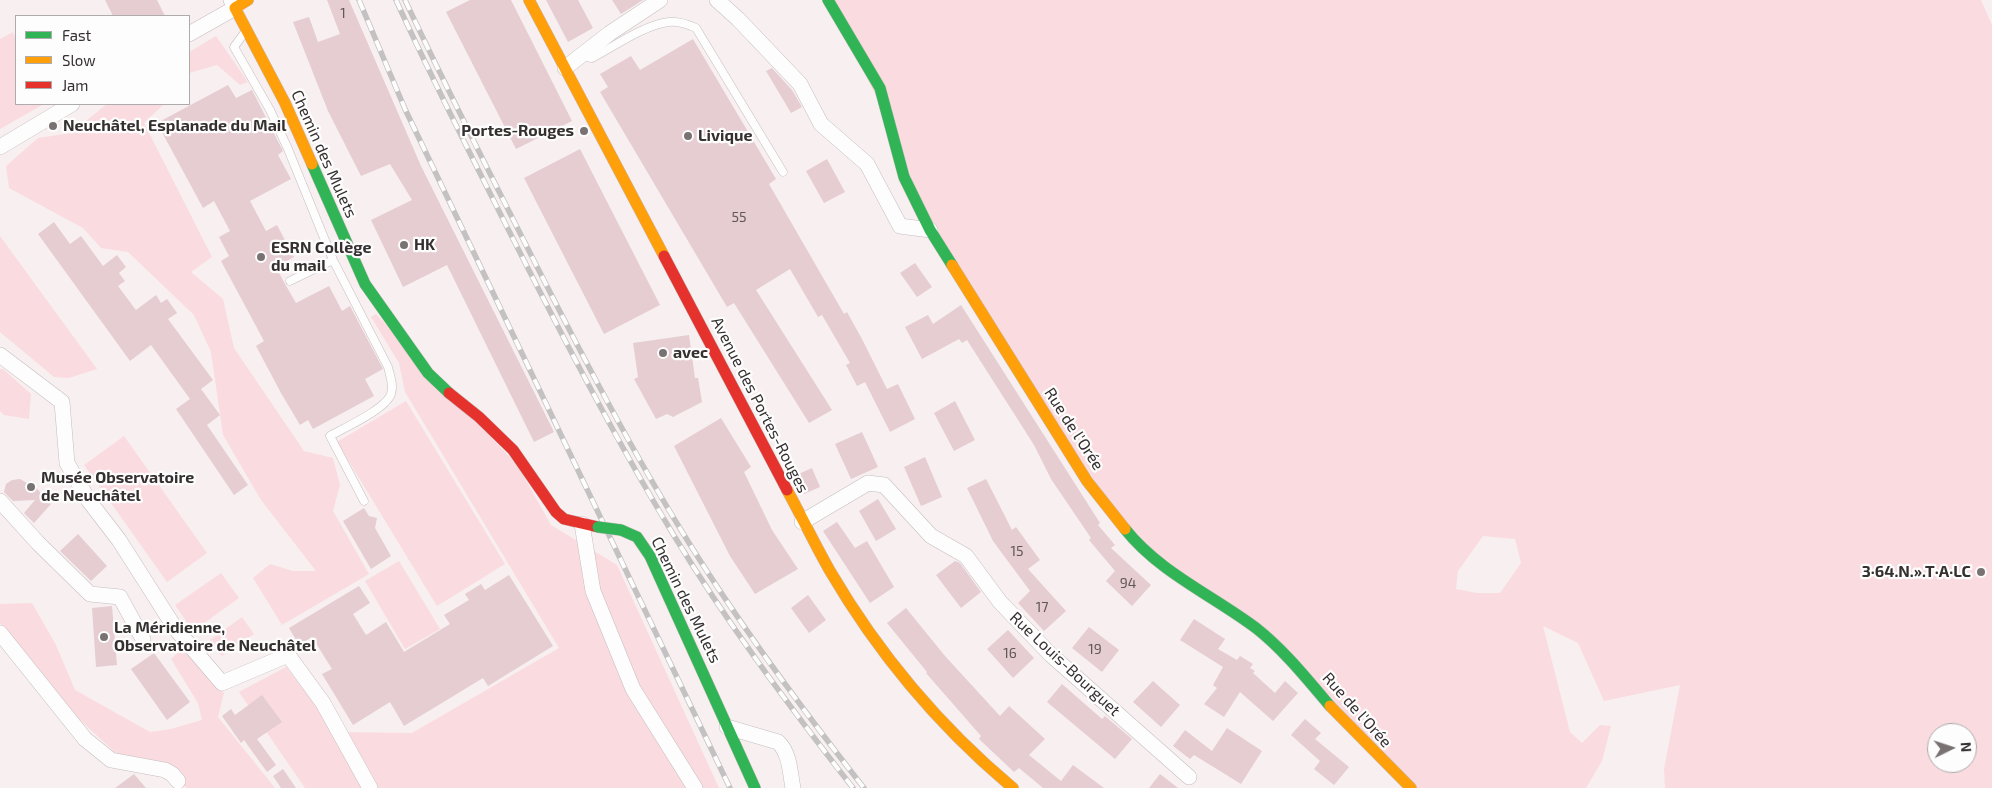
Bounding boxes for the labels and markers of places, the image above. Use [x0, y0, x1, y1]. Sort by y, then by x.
place label: Neuchâtel, Esplanade du Mail [63, 116, 287, 136]
marker: Neuchâtel, Esplanade du Mail [47, 120, 59, 132]
place label: Portes-Rouges [461, 121, 574, 141]
marker: Portes-Rouges [578, 125, 590, 137]
place label: Livique [698, 126, 752, 146]
marker: Livique [682, 130, 694, 142]
place label: HK [414, 235, 435, 255]
place label: ESRN Collège du mail [271, 238, 372, 276]
marker: HK [398, 239, 410, 251]
marker: ESRN Collège du mail [255, 251, 267, 263]
place label: avec [673, 343, 708, 363]
marker: avec [657, 347, 669, 359]
place label: Musée Observatoire de Neuchâtel [41, 468, 194, 506]
marker: Musée Observatoire de Neuchâtel [25, 481, 37, 493]
place label: 3·64.N.».T·A·LC [1862, 562, 1971, 582]
marker: 3·64.N.».T·A·LC [1975, 566, 1987, 578]
place label: La Méridienne, Observatoire de Neuchâtel [114, 618, 316, 656]
marker: La Méridienne, Observatoire de Neuchâtel [98, 631, 110, 643]

